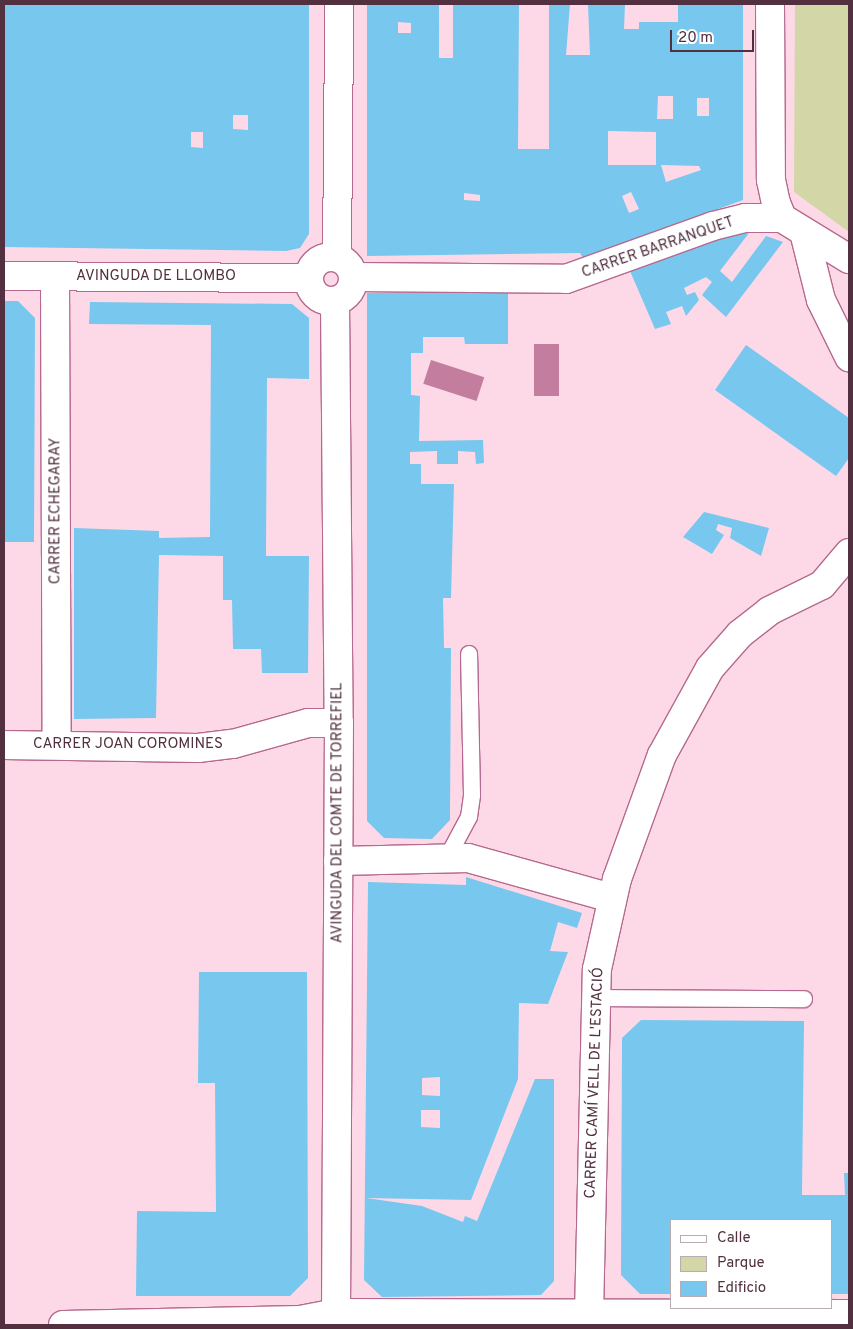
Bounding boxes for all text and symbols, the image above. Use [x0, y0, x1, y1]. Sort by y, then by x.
scale bar [673, 20, 757, 52]
text: 20 m [678, 29, 713, 48]
street label: CARRER BARRANQUET [579, 213, 737, 283]
street label: AVINGUDA DE LLOMBO [76, 268, 236, 286]
street label: CARRER ECHEGARAY [47, 438, 65, 584]
street label: AVINGUDA DEL COMTE DE TORREFIEL [329, 682, 347, 944]
street label: CARRER JOAN COROMINES [33, 736, 223, 754]
street label: CARRER CAMÍ VELL DE L'ESTACIÓ [582, 967, 608, 1199]
legend [670, 1219, 833, 1309]
text: Calle [717, 1229, 751, 1248]
text: Parque [717, 1254, 765, 1273]
text: Edificio [717, 1279, 766, 1298]

